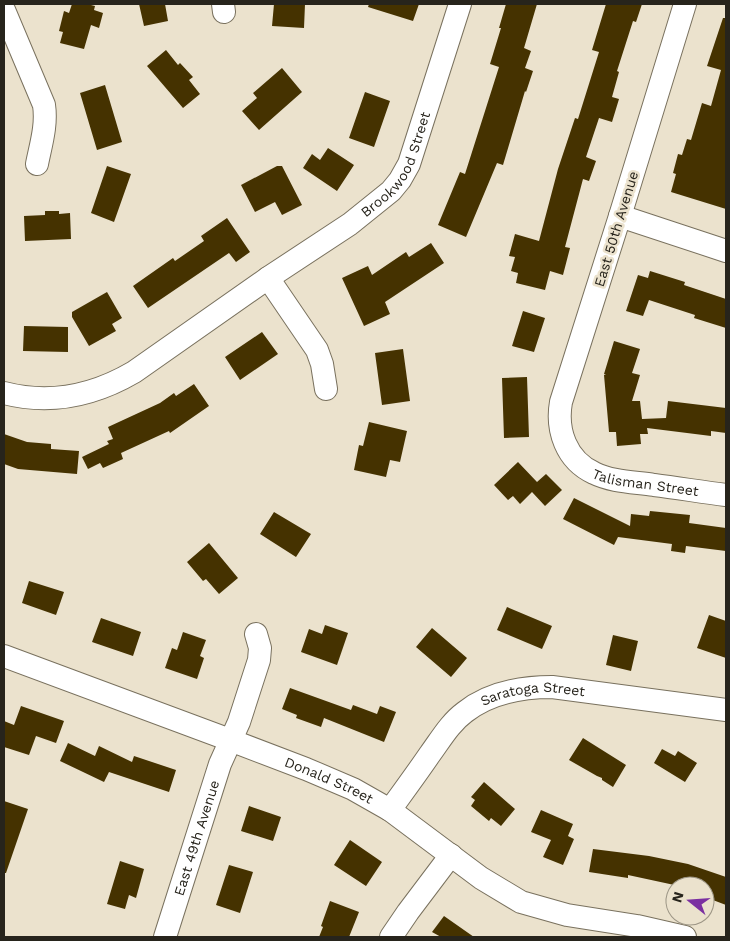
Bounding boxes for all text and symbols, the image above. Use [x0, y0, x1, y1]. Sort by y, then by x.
street label: Brookwood Street [358, 110, 433, 220]
street label: East 50th Avenue [591, 169, 641, 289]
street label: Talisman Street [590, 465, 700, 499]
street label: Saratoga Street [478, 679, 586, 709]
street label: Donald Street [283, 754, 376, 807]
street label: East 49th Avenue [171, 778, 222, 898]
north arrow [665, 876, 715, 926]
text: N [668, 890, 687, 904]

